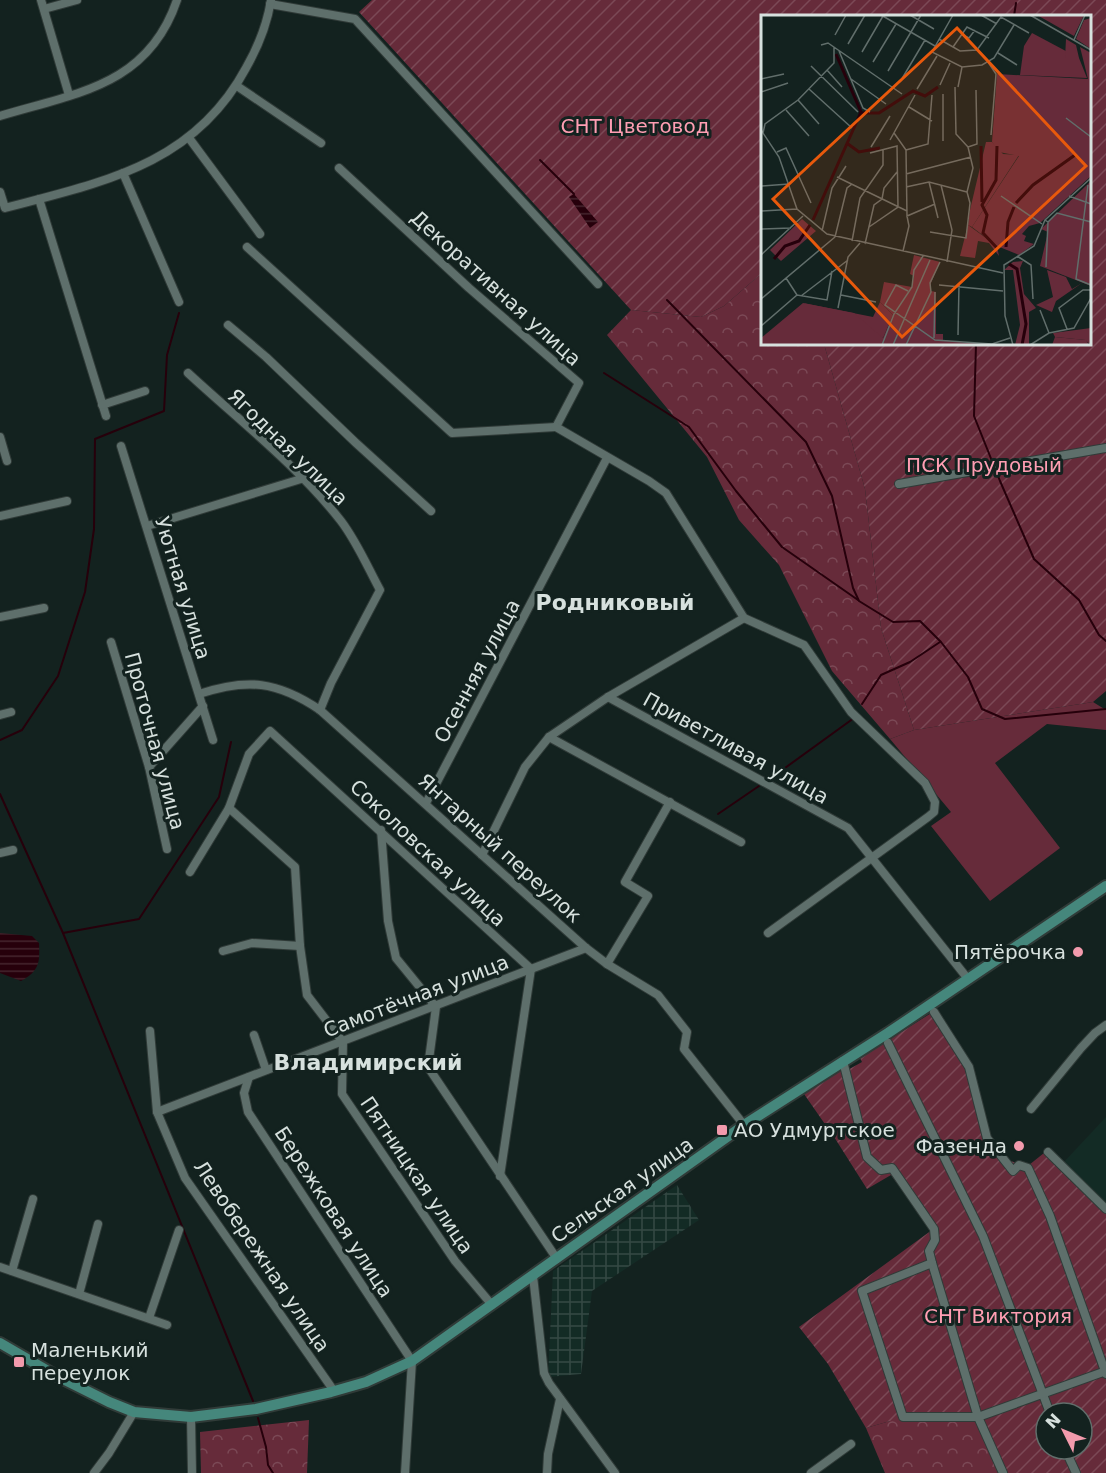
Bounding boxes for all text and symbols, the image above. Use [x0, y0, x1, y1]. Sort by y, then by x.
inset map [761, 15, 1091, 345]
park label: СНТ Цветовод [561, 114, 709, 138]
street label: Декоративная улица [406, 205, 586, 371]
street label: Ягодная улица [223, 384, 353, 510]
park label: ПСК Прудовый [906, 453, 1062, 477]
street label: Уютная улица [150, 514, 216, 662]
district label: Родниковый [536, 590, 694, 615]
street label: Осенняя улица [429, 595, 525, 747]
street label: Проточная улица [120, 650, 190, 832]
street label: Приветливая улица [639, 687, 833, 809]
street label: Янтарный переулок [414, 768, 586, 928]
street label: Соколовская улица [345, 774, 511, 932]
place label: Пятёрочка [954, 940, 1066, 964]
marker: Пятёрочка [1071, 945, 1085, 959]
street label: Самотёчная улица [320, 950, 512, 1042]
district label: Владимирский [274, 1050, 462, 1075]
street label: Пятницкая улица [355, 1092, 479, 1258]
place label: АО Удмуртское [734, 1118, 895, 1142]
street label: Бережковая улица [270, 1122, 398, 1302]
marker: АО Удмуртское [715, 1123, 729, 1137]
street label: Сельская улица [546, 1132, 698, 1248]
place label: Фазенда [915, 1134, 1007, 1158]
marker: Фазенда [1012, 1139, 1026, 1153]
street label: Левобережная улица [189, 1156, 335, 1356]
park label: СНТ Виктория [924, 1304, 1072, 1328]
place label: Маленький переулок [31, 1338, 149, 1385]
marker: Маленький переулок [12, 1355, 26, 1369]
north arrow [1034, 1401, 1094, 1461]
text: N [1042, 1410, 1065, 1432]

